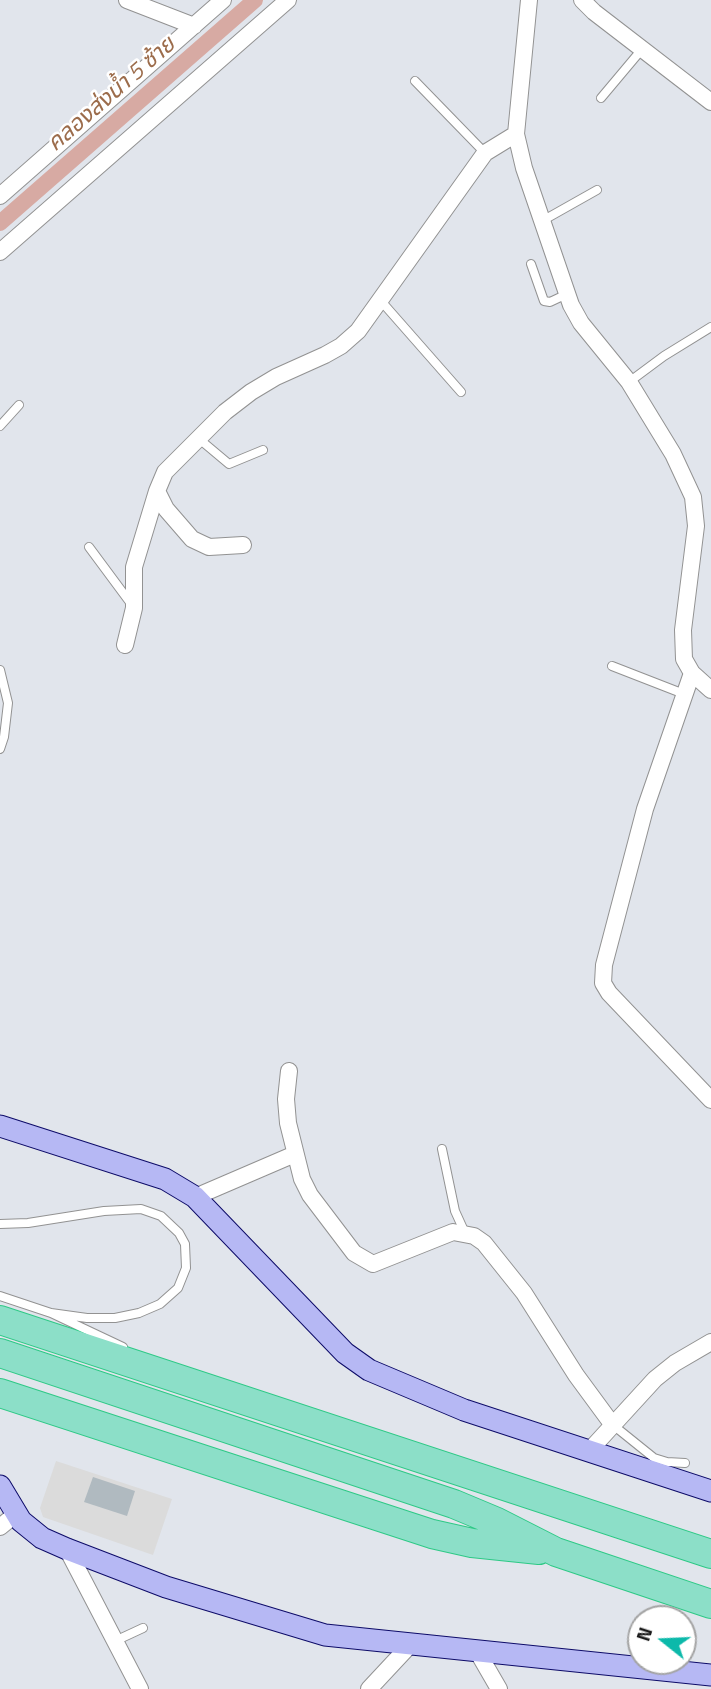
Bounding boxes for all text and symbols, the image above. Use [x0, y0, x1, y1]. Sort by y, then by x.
water label: คลองส่งน้ำ 5 ซ้าย [42, 32, 182, 158]
north arrow [627, 1605, 697, 1675]
text: N [628, 1623, 659, 1645]

